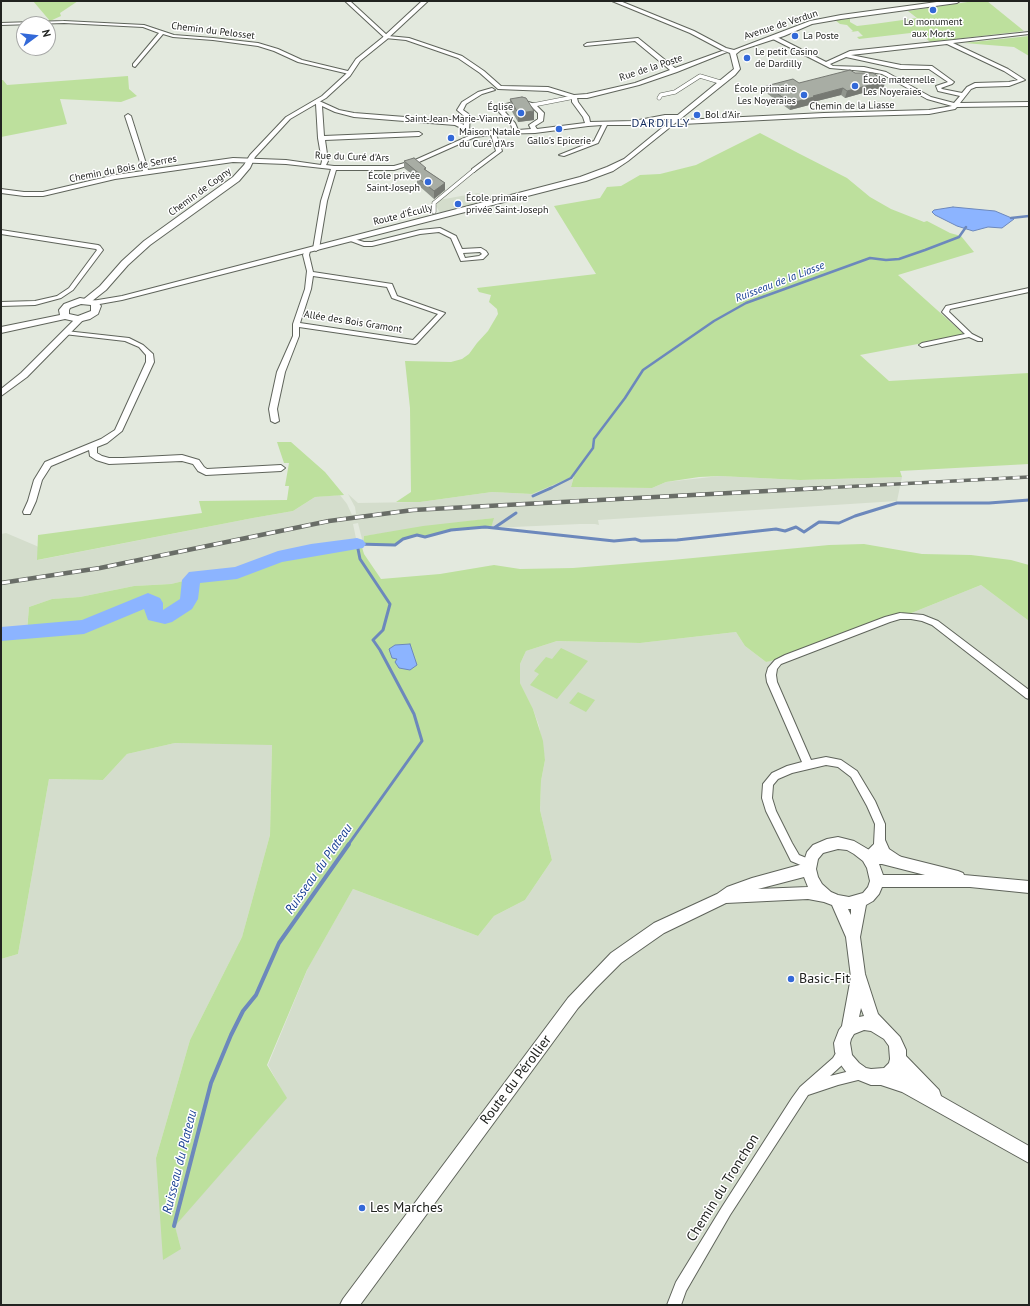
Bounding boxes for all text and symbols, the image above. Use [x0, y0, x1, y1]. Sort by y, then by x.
marker: Le monument aux Morts [928, 5, 938, 15]
street label: Avenue de Verdun [743, 7, 819, 43]
north arrow [16, 16, 56, 56]
place label: Le monument aux Morts [904, 16, 962, 40]
street label: Chemin du Pelosset [171, 20, 255, 42]
text: N [39, 28, 54, 38]
place label: La Poste [803, 30, 839, 42]
marker: La Poste [790, 31, 800, 41]
place label: Le petit Casino de Dardilly [755, 46, 818, 70]
street label: Rue de la Poste [618, 52, 684, 84]
marker: Le petit Casino de Dardilly [742, 53, 752, 63]
place label: École maternelle Les Noyeraies [863, 74, 935, 98]
marker: École maternelle Les Noyeraies [850, 81, 860, 91]
place label: École primaire Les Noyeraies [735, 83, 796, 106]
marker: École primaire Les Noyeraies [799, 90, 809, 100]
street label: Chemin de la Liasse [809, 99, 895, 113]
place label: Église Saint-Jean-Marie-Vianney [405, 101, 513, 124]
marker: Église Saint-Jean-Marie-Vianney [516, 108, 526, 118]
place label: Bol d'Air [705, 109, 740, 121]
marker: Bol d'Air [692, 110, 702, 120]
district label: DARDILLY [632, 117, 690, 131]
marker: Gallo's Epicerie [554, 124, 564, 134]
place label: Maison Natale du Curé d'Ars [459, 126, 520, 150]
marker: Maison Natale du Curé d'Ars [446, 133, 456, 143]
place label: Gallo's Epicerie [527, 135, 591, 147]
street label: Rue du Curé d'Ars [315, 150, 389, 164]
street label: Chemin du Bois de Serres [68, 153, 178, 185]
street label: Chemin de Cogny [166, 165, 234, 219]
place label: École privée Saint-Joseph [366, 170, 420, 194]
marker: École privée Saint-Joseph [423, 177, 433, 187]
place label: École primaire privée Saint-Joseph [466, 192, 548, 216]
marker: École primaire privée Saint-Joseph [453, 199, 463, 209]
street label: Route d'Écully [372, 202, 434, 228]
water label: Ruisseau de la Liasse [733, 259, 827, 305]
street label: Allée des Bois Gramont [303, 308, 403, 336]
water label: Ruisseau du Plateau [282, 821, 356, 917]
place label: Basic-Fit [799, 971, 850, 987]
marker: Basic-Fit [786, 974, 796, 984]
street label: Route du Pérollier [477, 1032, 555, 1128]
water label: Ruisseau du Plateau [160, 1108, 200, 1216]
street label: Chemin du Tronchon [683, 1131, 763, 1245]
place label: Les Marches [370, 1200, 443, 1216]
marker: Les Marches [357, 1203, 367, 1213]

